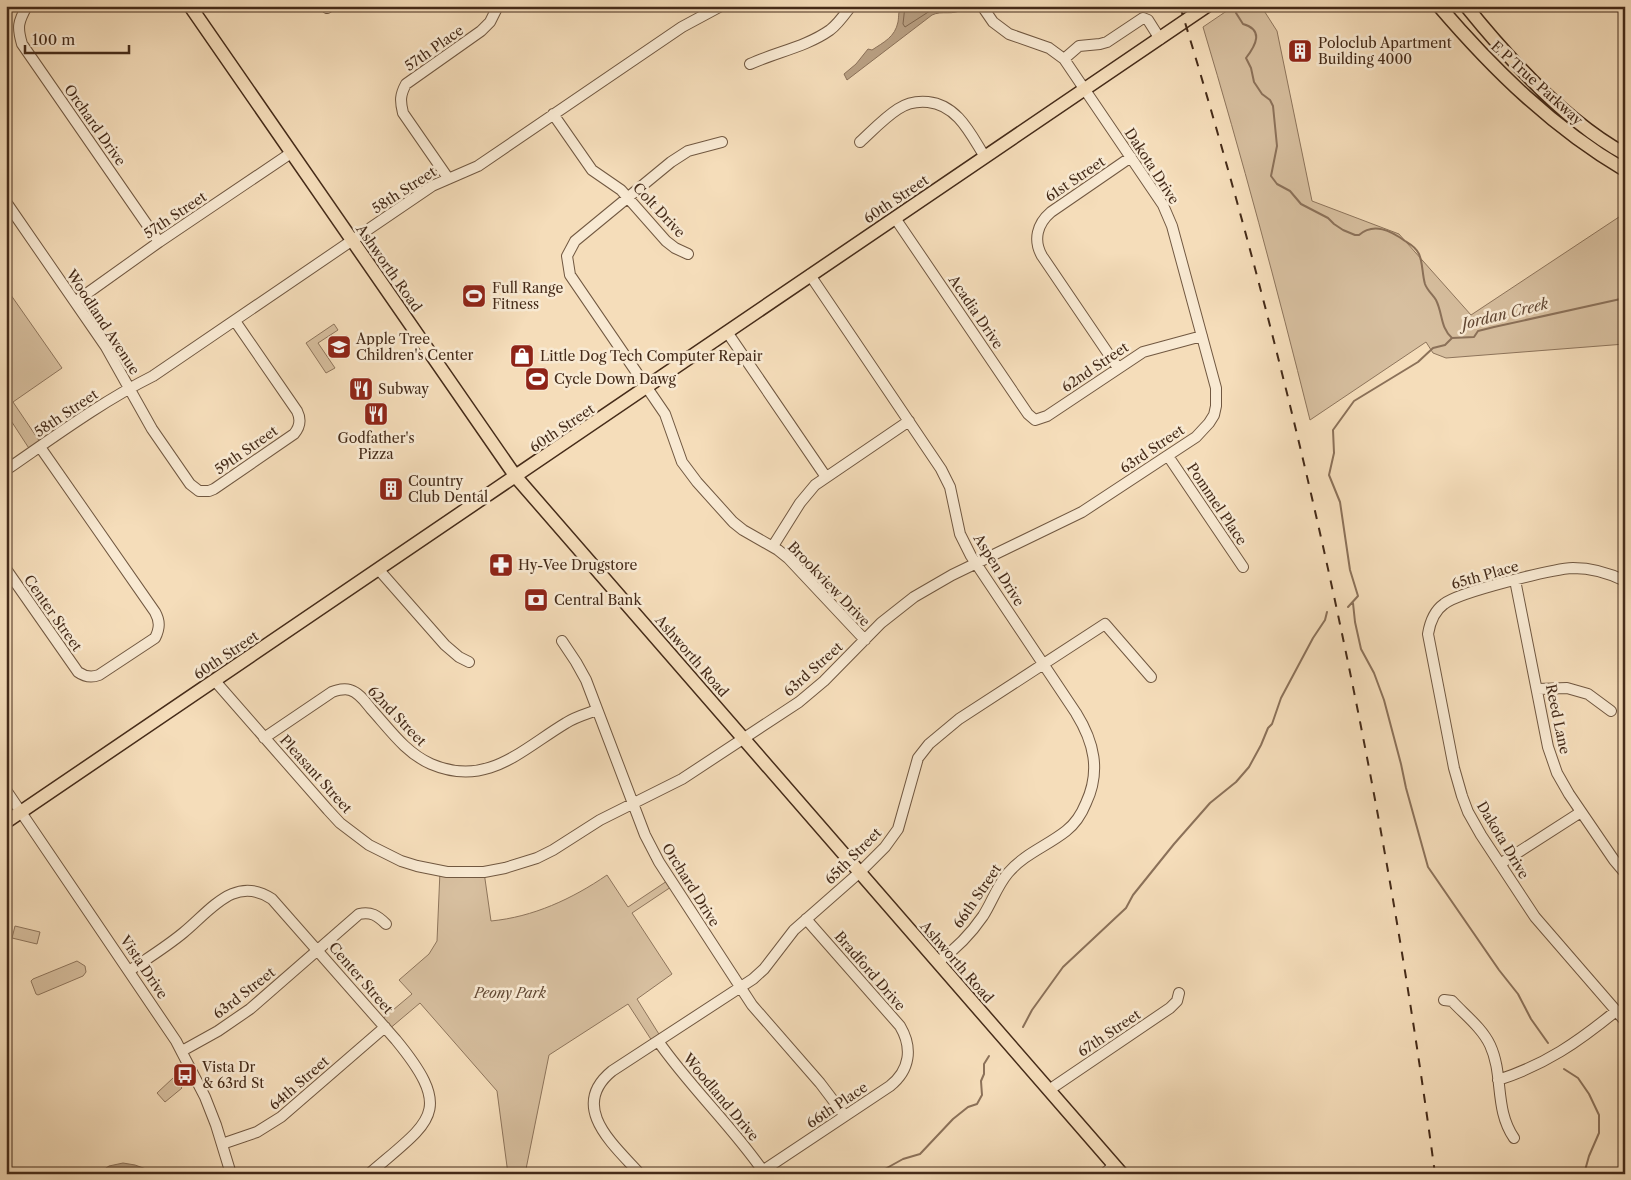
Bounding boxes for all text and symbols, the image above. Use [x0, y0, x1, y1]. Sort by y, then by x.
street label: 57th Place [401, 21, 467, 75]
scale bar [25, 22, 129, 54]
text: 100 m [32, 30, 75, 49]
place label: Poloclub Apartment Building 4000 [1318, 34, 1452, 68]
street label: E P True Parkway [1487, 37, 1587, 129]
building icon: Poloclub Apartment Building 4000 [1287, 38, 1313, 64]
street label: Orchard Drive [60, 81, 130, 169]
street label: Dakota Drive [1121, 125, 1183, 208]
street label: 61st Street [1042, 152, 1108, 206]
street label: 58th Street [368, 163, 440, 217]
street label: 60th Street [860, 171, 932, 227]
street label: Colt Drive [629, 179, 689, 241]
street label: 57th Street [140, 187, 210, 242]
street label: Ashworth Road [352, 220, 426, 316]
street label: Woodland Avenue [62, 265, 144, 378]
street label: Acadia Drive [944, 271, 1007, 352]
place label: Full Range Fitness [492, 279, 563, 313]
sports icon: Full Range Fitness [461, 283, 487, 309]
water label: Jordan Creek [1456, 293, 1550, 334]
place label: Apple Tree Children's Center [355, 330, 474, 364]
school or university icon: Apple Tree Children's Center [326, 334, 352, 360]
street label: 62nd Street [1058, 338, 1132, 396]
shop icon: Little Dog Tech Computer Repair [509, 343, 535, 369]
place label: Little Dog Tech Computer Repair [540, 347, 763, 365]
sports icon: Cycle Down Dawg [524, 366, 550, 392]
place label: Cycle Down Dawg [554, 370, 676, 388]
restaurant icon: Subway [348, 376, 374, 402]
place label: Subway [378, 380, 429, 398]
street label: 58th Street [31, 385, 101, 441]
street label: 60th Street [526, 400, 598, 456]
restaurant icon: Godfather's Pizza [363, 401, 389, 427]
street label: 63rd Street [1116, 421, 1188, 477]
street label: 59th Street [211, 422, 281, 478]
place label: Godfather's Pizza [337, 429, 415, 463]
street label: Pommel Place [1183, 459, 1251, 549]
place label: Country Club Dental [408, 472, 488, 506]
building icon: Country Club Dental [378, 476, 404, 502]
street label: Aspen Drive [969, 530, 1028, 610]
street label: Brookview Drive [784, 538, 874, 630]
pharmacy icon: Hy-Vee Drugstore [488, 552, 514, 578]
place label: Hy-Vee Drugstore [518, 556, 638, 574]
street label: 65th Place [1449, 557, 1521, 593]
street label: Center Street [20, 571, 86, 655]
bank icon: Central Bank [523, 587, 549, 613]
place label: Central Bank [554, 591, 642, 609]
street label: Ashworth Road [651, 611, 733, 701]
street label: 60th Street [190, 627, 262, 683]
street label: 63rd Street [780, 638, 846, 700]
street label: 62nd Street [364, 682, 430, 750]
street label: Reed Lane [1542, 682, 1574, 756]
street label: Pleasant Street [276, 731, 356, 817]
street label: Dakota Drive [1473, 798, 1533, 882]
street label: 65th Street [821, 824, 885, 888]
street label: Orchard Drive [658, 840, 724, 930]
street label: 66th Street [949, 860, 1005, 932]
street label: Ashworth Road [916, 917, 998, 1007]
street label: Bradford Drive [831, 928, 909, 1014]
street label: Vista Drive [116, 931, 172, 1002]
street label: Center Street [325, 938, 397, 1018]
street label: 63rd Street [209, 963, 279, 1023]
park label: Peony Park [473, 984, 547, 1002]
street label: 67th Street [1074, 1005, 1144, 1061]
street label: Woodland Drive [678, 1049, 763, 1145]
street label: 64th Street [265, 1052, 333, 1114]
place label: Vista Dr & 63rd St [201, 1058, 264, 1092]
bus stop icon: Vista Dr & 63rd St [172, 1062, 198, 1088]
street label: 66th Place [803, 1078, 871, 1132]

